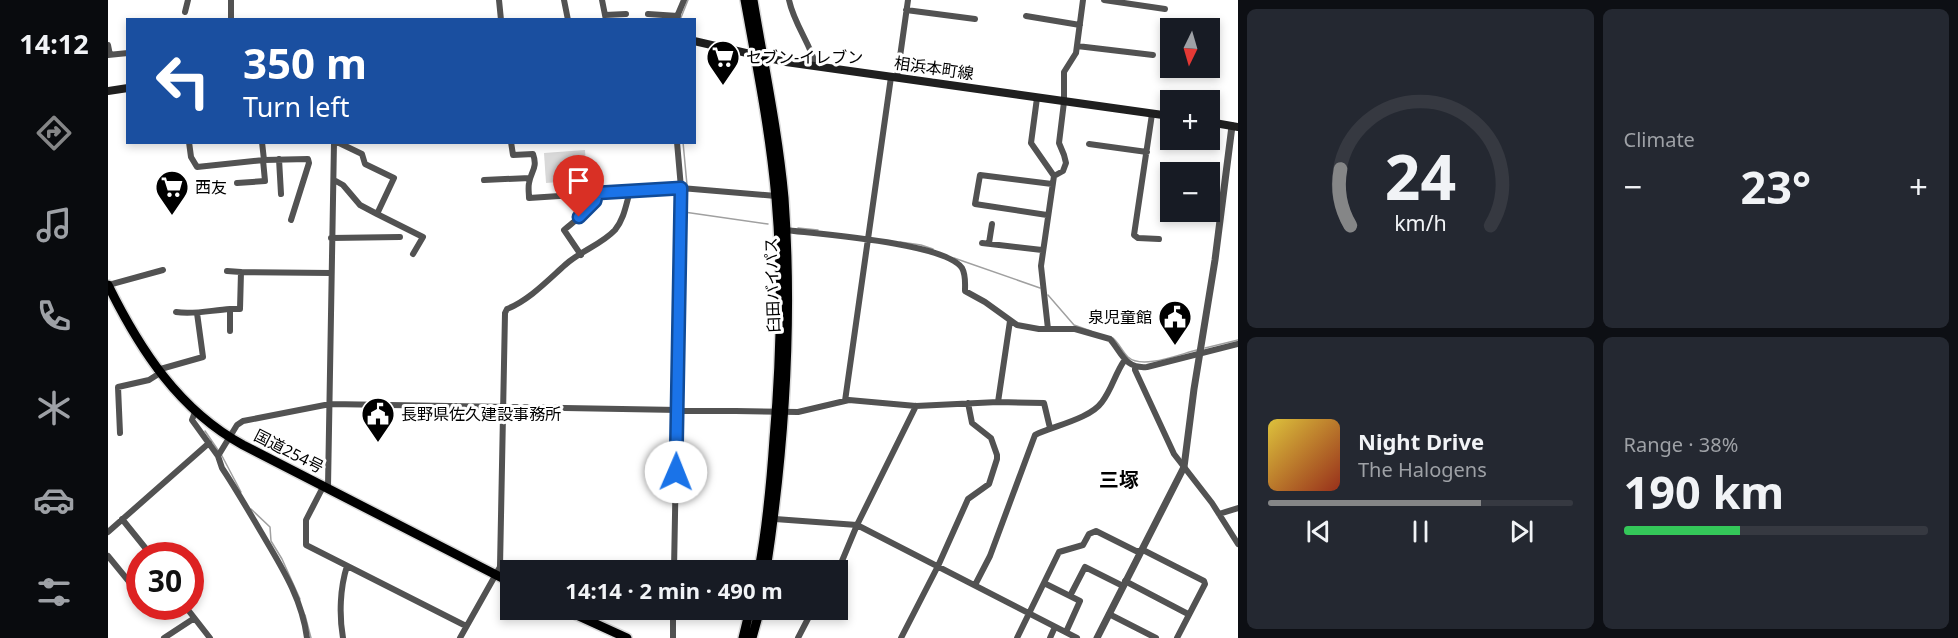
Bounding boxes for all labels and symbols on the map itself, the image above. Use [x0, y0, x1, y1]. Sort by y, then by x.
north arrow [1160, 18, 1220, 78]
supermarket icon: セブン-イレブン [705, 39, 741, 86]
place label: セブン-イレブン [746, 46, 863, 68]
street label: 相浜本町線 [893, 52, 975, 84]
pin [553, 155, 604, 217]
supermarket icon: 西友 [154, 169, 190, 216]
place label: 西友 [195, 176, 227, 198]
street label: 臼田バイパス [759, 237, 785, 333]
public building icon: 泉児童館 [1157, 299, 1193, 346]
place label: 泉児童館 [1088, 306, 1152, 328]
public building icon: 長野県佐久建設事務所 [360, 396, 396, 443]
place label: 長野県佐久建設事務所 [401, 403, 561, 425]
street label: 国道254号 [250, 424, 328, 478]
position arrow [644, 440, 708, 504]
district label: 三塚 [1099, 466, 1139, 493]
speed limit sign: 30 [126, 542, 204, 620]

